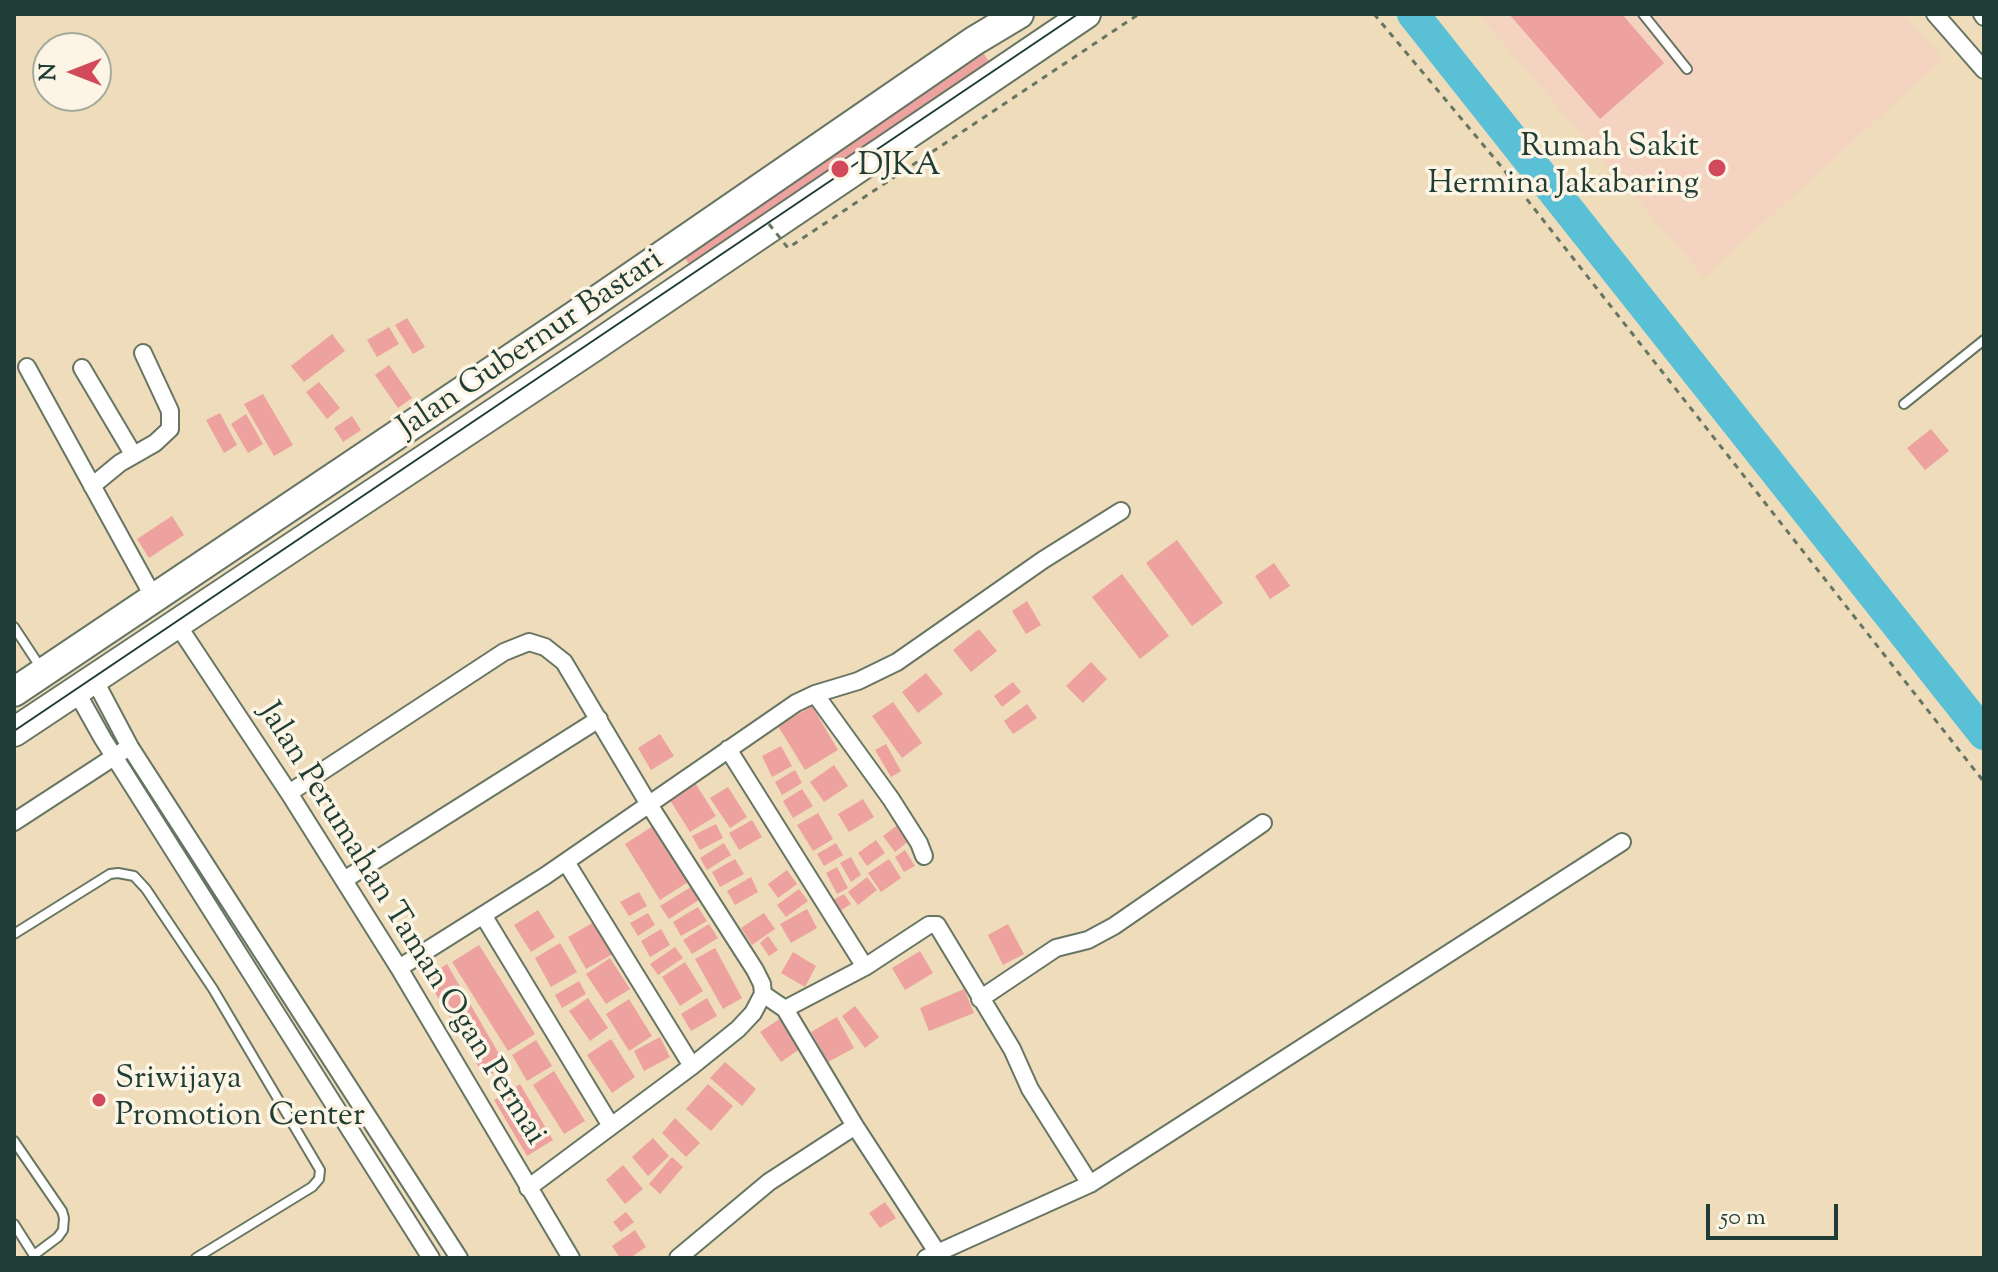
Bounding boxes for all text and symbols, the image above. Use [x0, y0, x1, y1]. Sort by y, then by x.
north arrow [32, 32, 112, 112]
text: N [34, 63, 66, 81]
place label: Rumah Sakit Hermina Jakabaring [1428, 131, 1699, 206]
place label: DJKA [858, 150, 941, 188]
marker: Rumah Sakit Hermina Jakabaring [1706, 157, 1728, 179]
marker: DJKA [829, 158, 851, 180]
street label: Jalan Gubernur Bastari [392, 243, 672, 449]
street label: Jalan Perumahan Taman Ogan Permai [247, 697, 553, 1153]
place label: Sriwijaya Promotion Center [115, 1063, 365, 1138]
marker: Sriwijaya Promotion Center [90, 1091, 108, 1109]
scale bar [1710, 1188, 1842, 1238]
text: 50 m [1720, 1201, 1766, 1235]

